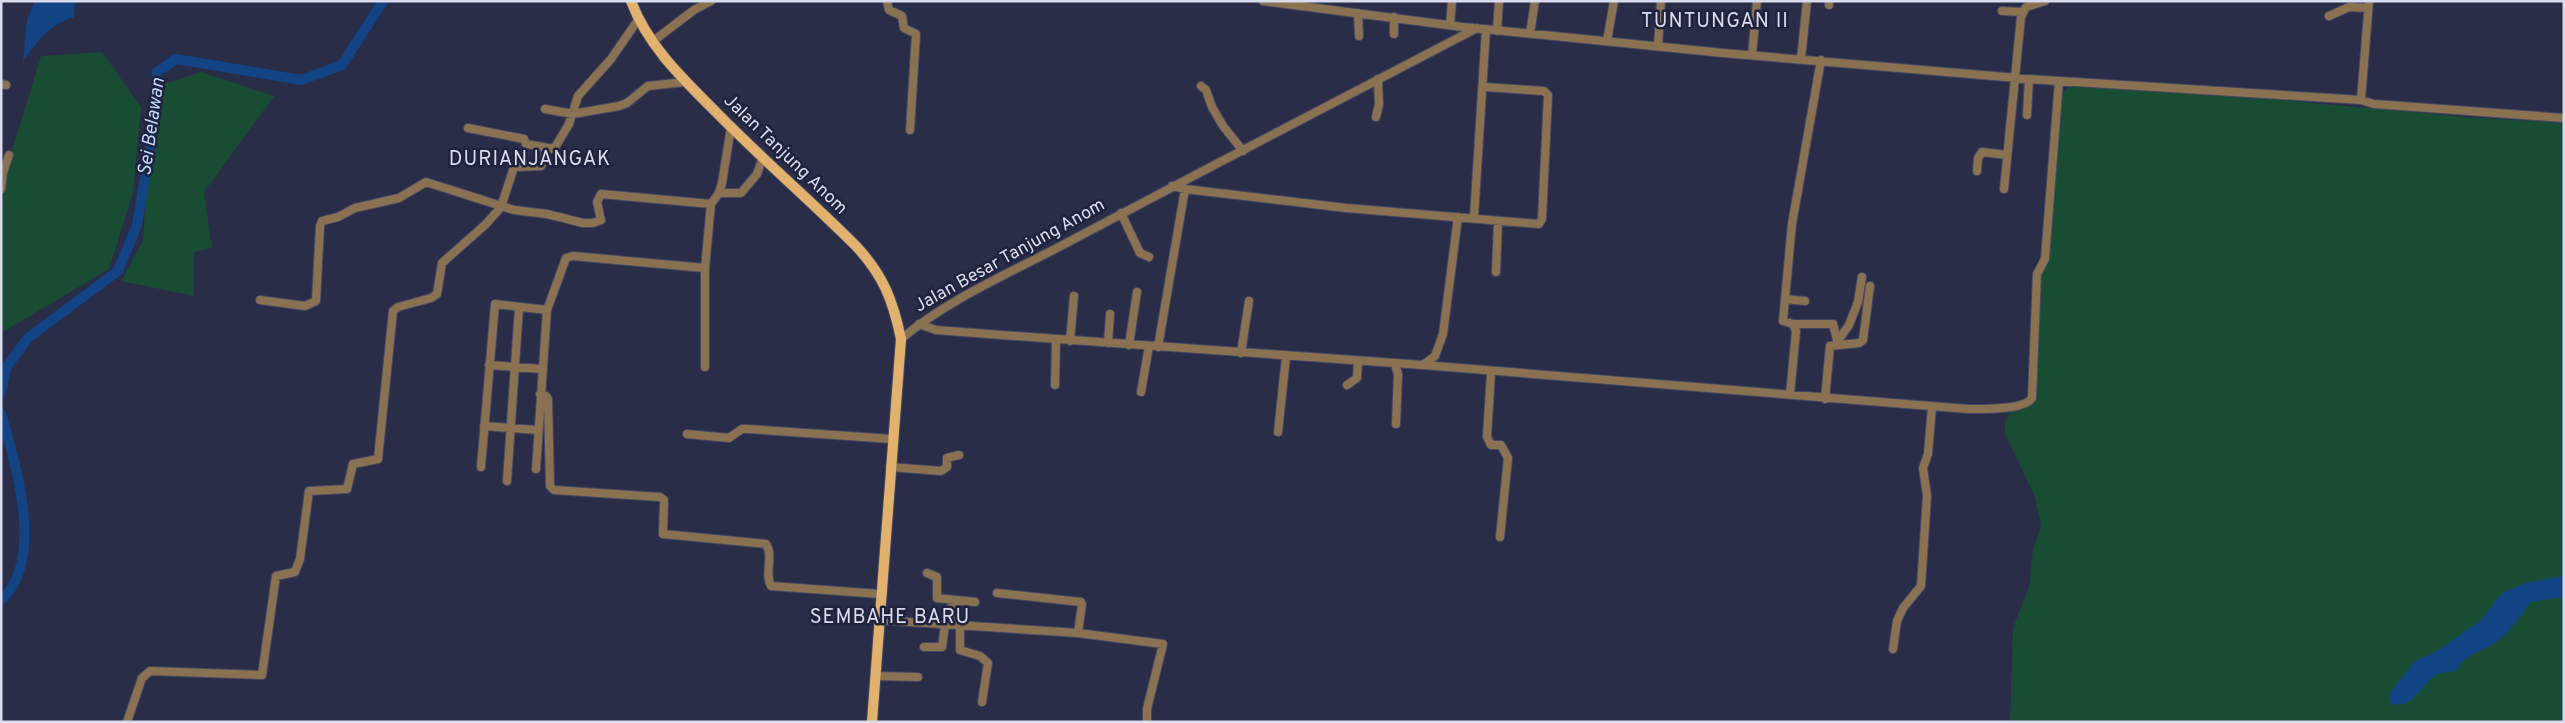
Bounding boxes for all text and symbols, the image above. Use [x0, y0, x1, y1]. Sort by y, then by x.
district label: TUNTUNGAN II [1641, 9, 1789, 35]
water label: Sei Belawan [133, 76, 171, 178]
street label: Jalan Tanjung Anom [718, 90, 852, 220]
district label: DURIANJANGAK [449, 147, 611, 173]
street label: Jalan Besar Tanjung Anom [911, 194, 1109, 318]
district label: SEMBAHE BARU [810, 605, 970, 631]

